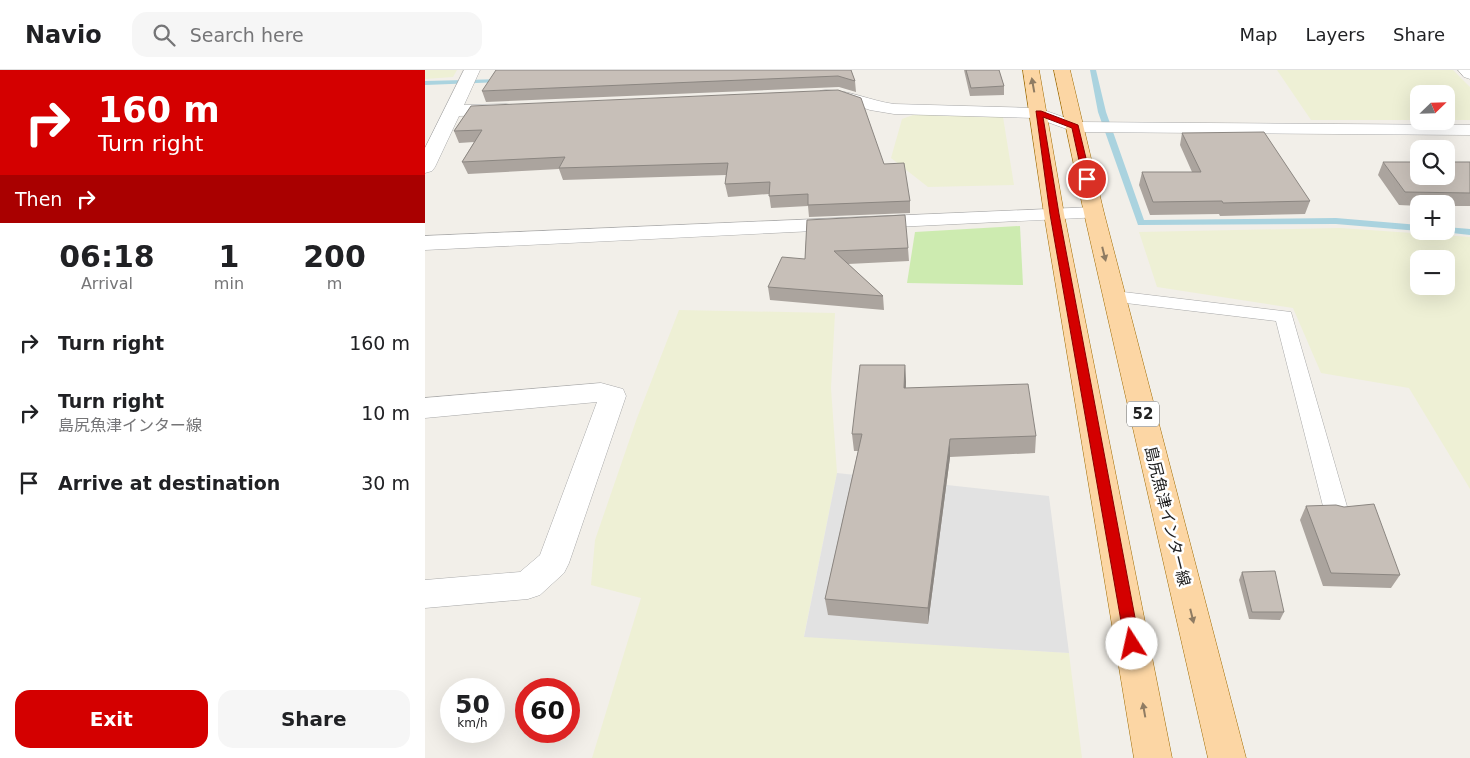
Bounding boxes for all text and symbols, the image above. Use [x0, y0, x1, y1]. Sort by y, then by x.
search box [132, 12, 482, 57]
text: Navio [25, 21, 102, 49]
icon: search [150, 21, 178, 49]
text: Search here [190, 24, 304, 46]
text: Map [1239, 24, 1277, 45]
text: Layers [1305, 24, 1365, 45]
text: Share [1393, 24, 1445, 45]
one-way arrow [1029, 76, 1037, 92]
north arrow [1410, 85, 1455, 130]
map controls [1410, 85, 1455, 295]
icon: right [15, 90, 80, 155]
text: 160 m [98, 90, 220, 130]
text: Turn right [98, 131, 203, 156]
button: search [1410, 140, 1455, 185]
pin [1066, 158, 1108, 200]
icon: arrive [1073, 165, 1101, 193]
icon: right [72, 185, 100, 213]
text: Then [15, 188, 62, 210]
button: + [1410, 195, 1455, 240]
text: 06:18 [59, 239, 155, 274]
text: 1 [218, 239, 239, 274]
text: 200 [303, 239, 366, 274]
one-way arrow [1100, 246, 1108, 261]
button: − [1410, 250, 1455, 295]
text: Arrival [81, 274, 133, 293]
text: min [214, 274, 244, 293]
text: m [327, 274, 342, 293]
icon: right [15, 329, 43, 357]
text: Turn right [58, 332, 164, 354]
text: 160 m [349, 332, 410, 354]
text: Turn right [58, 390, 164, 412]
icon: right [15, 399, 43, 427]
text: 10 m [361, 402, 410, 424]
road number: 52 [1127, 402, 1159, 426]
text: 島尻魚津インター線 [58, 416, 202, 435]
street label: 島尻魚津インター線 [1141, 444, 1194, 588]
icon: arrive [15, 469, 43, 497]
text: Arrive at destination [58, 472, 280, 494]
text: 30 m [361, 472, 410, 494]
one-way arrow [1188, 608, 1196, 623]
position arrow [1105, 617, 1157, 669]
speed limit sign: 60 [515, 678, 580, 743]
button: Exit [15, 690, 208, 748]
button: Share [218, 690, 410, 748]
text: 50 [455, 690, 490, 719]
one-way arrow [1140, 702, 1148, 718]
text: km/h [457, 716, 488, 730]

